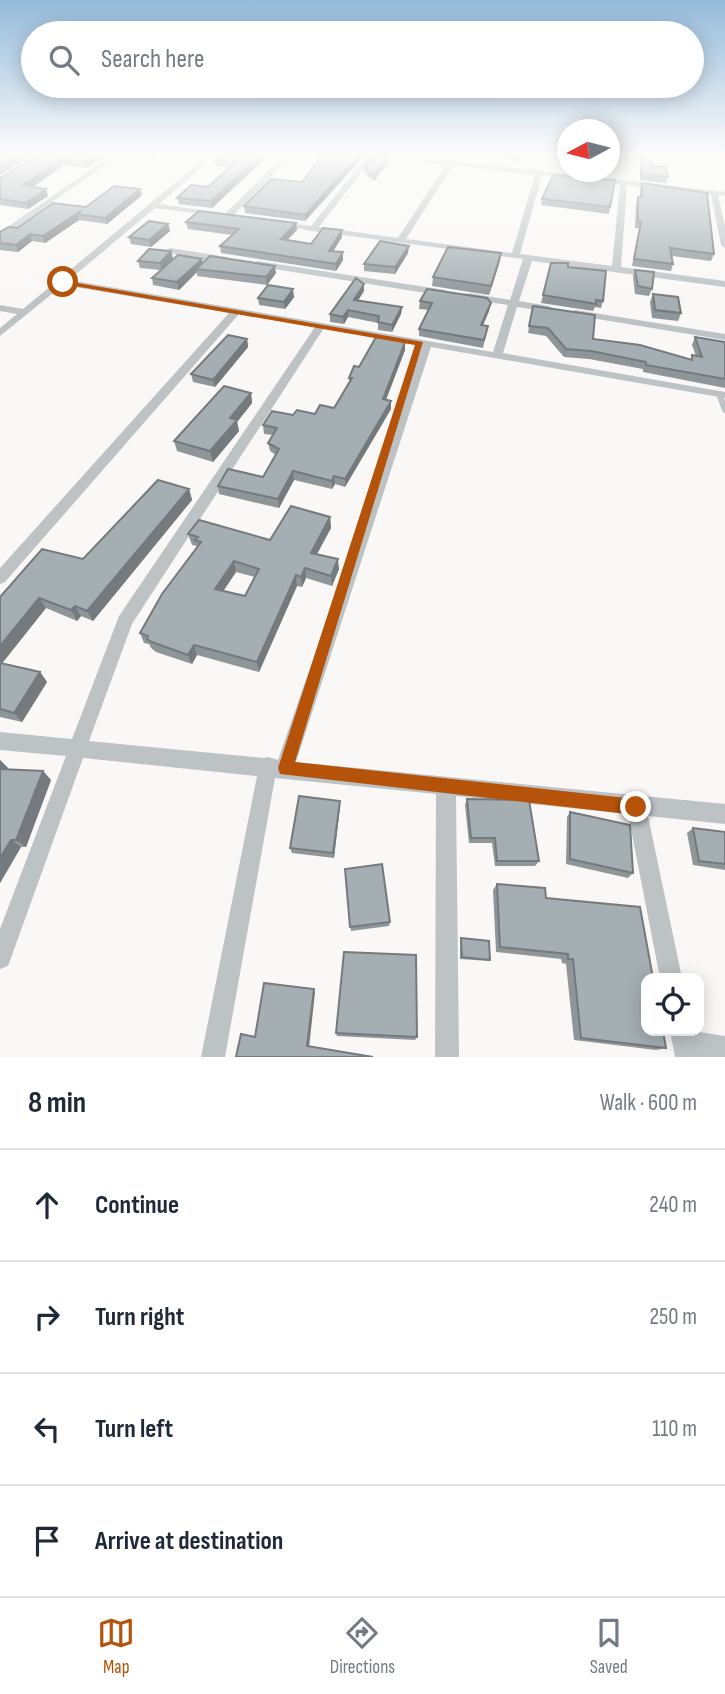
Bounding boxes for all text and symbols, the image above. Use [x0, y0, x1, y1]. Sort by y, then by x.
search box [21, 21, 704, 98]
icon: search [45, 41, 83, 79]
text: Search here [101, 44, 204, 75]
north arrow [557, 119, 620, 182]
route start [47, 266, 78, 297]
route end [620, 791, 651, 822]
map controls [641, 973, 704, 1036]
button: locate [641, 973, 704, 1036]
text: 8 min [28, 1085, 86, 1121]
text: Walk · 600 m [600, 1089, 697, 1117]
icon: ahead [28, 1186, 66, 1224]
text: Continue [95, 1190, 179, 1221]
text: 240 m [649, 1191, 697, 1219]
icon: right [28, 1298, 66, 1336]
text: Turn right [95, 1302, 184, 1333]
text: 250 m [650, 1303, 697, 1331]
icon: left [28, 1410, 66, 1448]
text: Turn left [95, 1414, 173, 1445]
text: 110 m [652, 1415, 697, 1443]
icon: arrive [28, 1522, 66, 1560]
text: Arrive at destination [95, 1526, 283, 1557]
tab: Map [97, 1614, 135, 1679]
tab: Directions [330, 1614, 395, 1679]
tab: Saved [590, 1614, 628, 1679]

